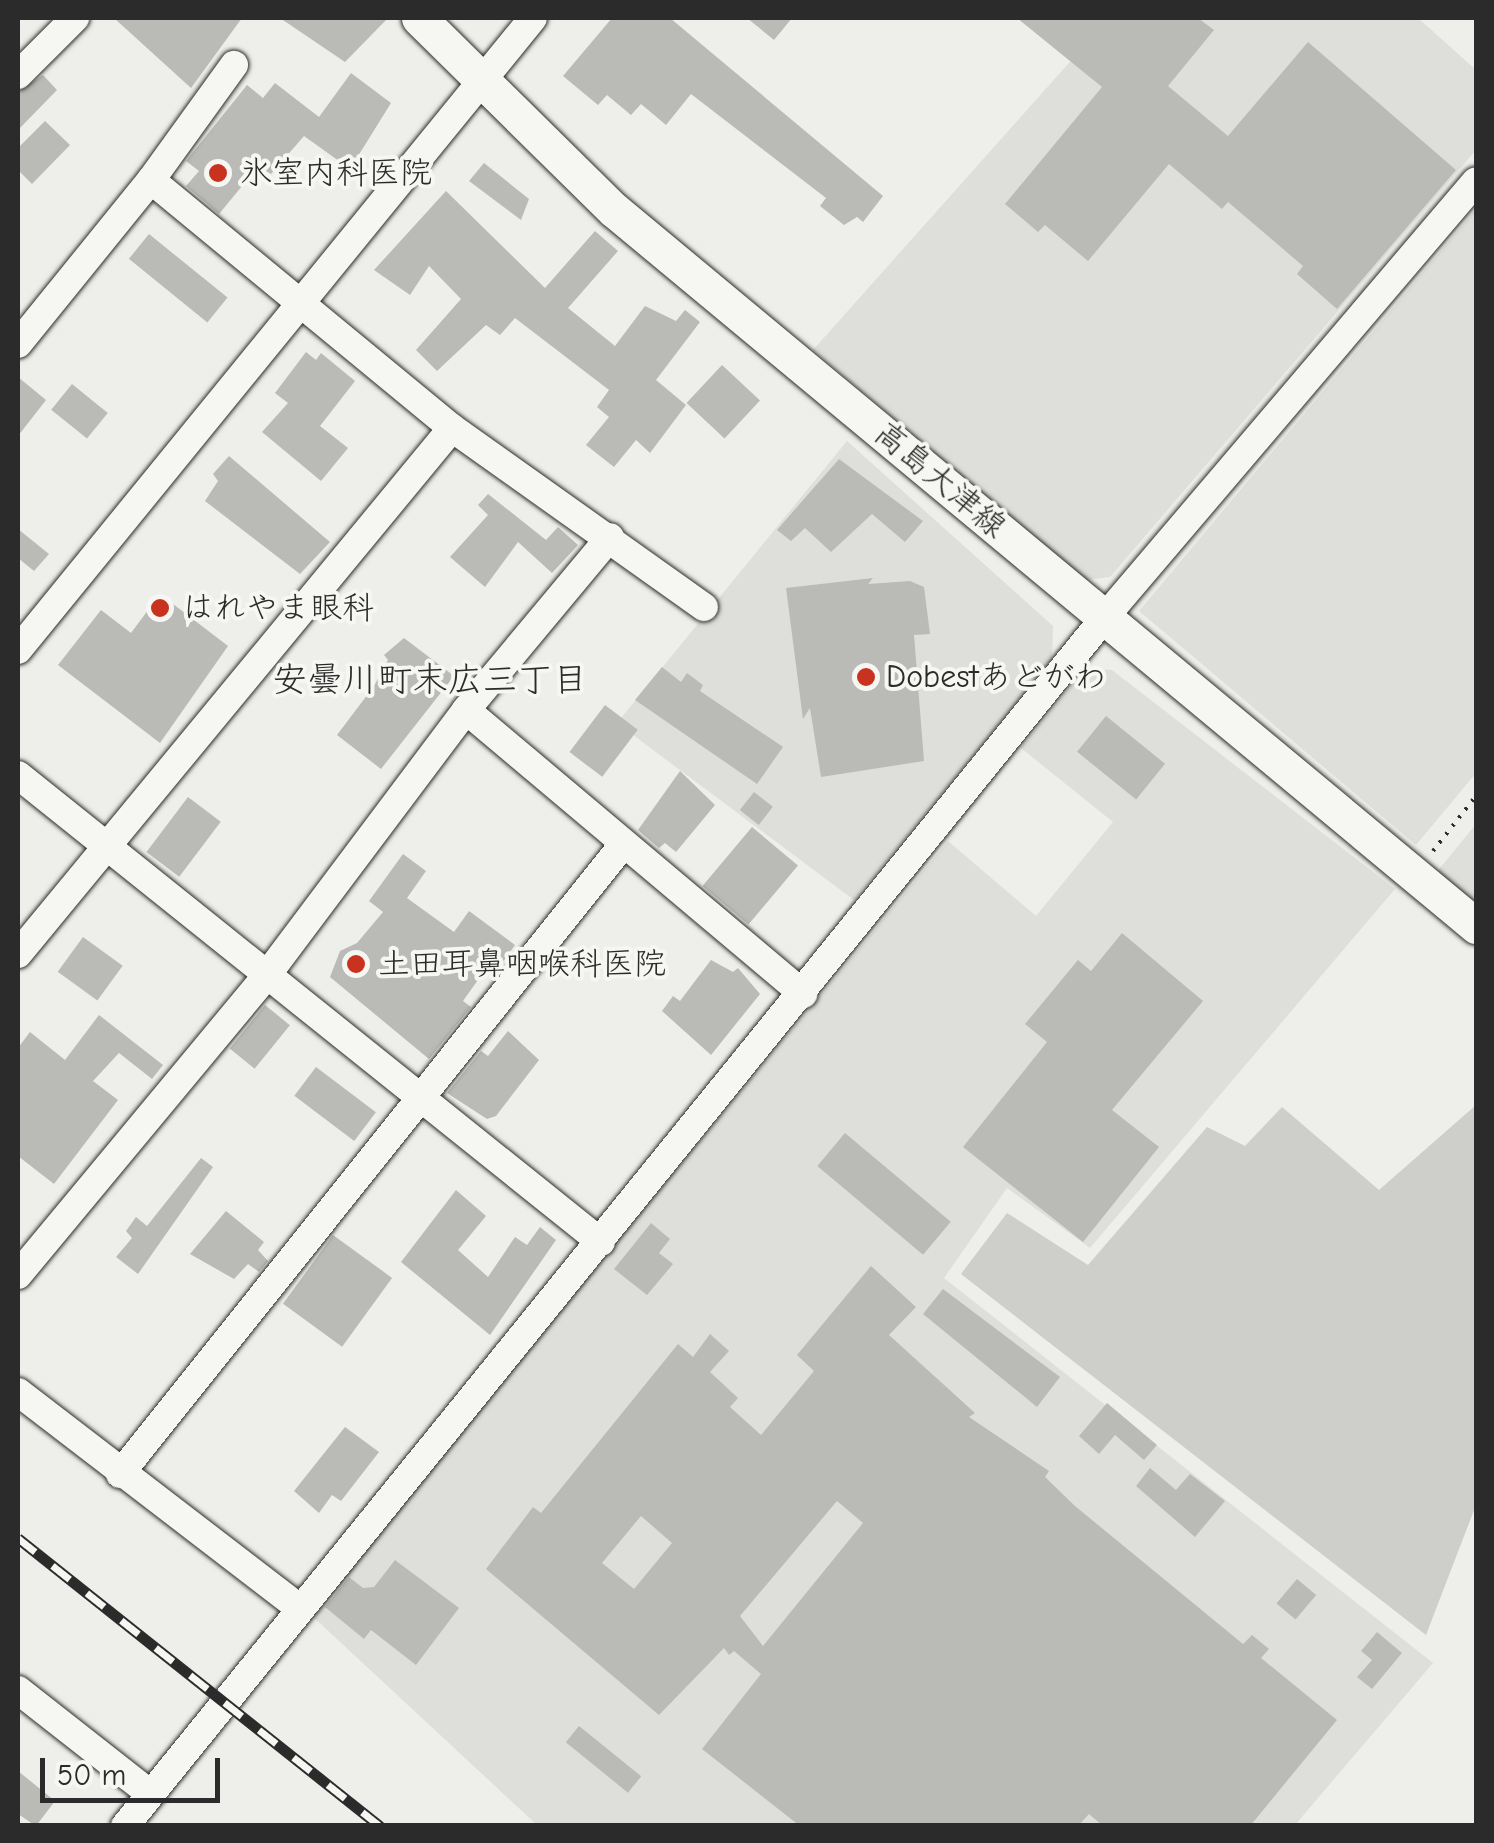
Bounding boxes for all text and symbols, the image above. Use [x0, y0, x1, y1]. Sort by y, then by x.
place label: 氷室内科医院 [240, 154, 432, 192]
marker: 氷室内科医院 [205, 160, 231, 186]
street label: 高島大津線 [866, 414, 1014, 546]
place label: はれやま眼科 [182, 589, 374, 627]
marker: はれやま眼科 [147, 595, 173, 621]
place label: Dobestあどがわ [886, 658, 1107, 696]
district label: 安曇川町末広三丁目 [273, 659, 587, 701]
marker: Dobestあどがわ [855, 666, 877, 688]
place label: 土田耳鼻咽喉科医院 [378, 945, 666, 983]
marker: 土田耳鼻咽喉科医院 [343, 951, 369, 977]
scale bar [45, 1738, 225, 1800]
text: 50 m [57, 1758, 126, 1793]

